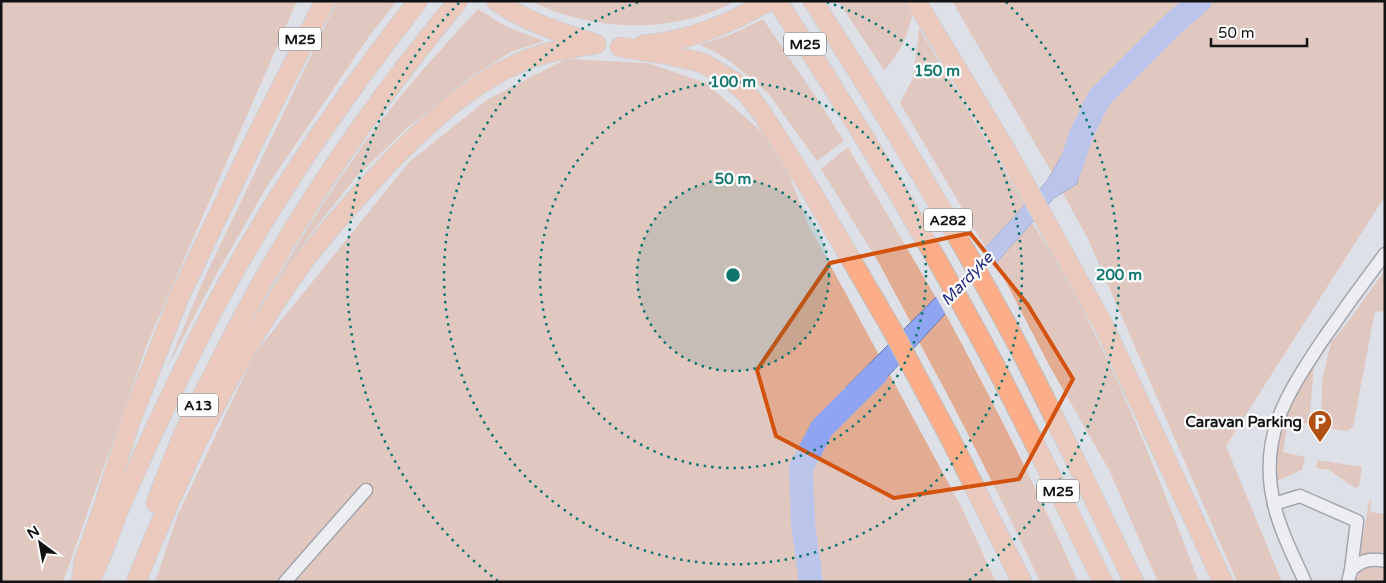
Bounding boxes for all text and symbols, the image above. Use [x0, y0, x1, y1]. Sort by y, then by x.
scale bar [1211, 15, 1307, 47]
text: 50 m [1218, 24, 1255, 42]
road number: M25 [279, 28, 321, 50]
road number: M25 [784, 33, 826, 56]
text: 150 m [914, 62, 960, 80]
text: 100 m [710, 73, 756, 91]
text: 50 m [715, 170, 751, 188]
road number: A282 [924, 208, 972, 232]
water label: Mardyke [937, 247, 998, 310]
centre of rings [724, 266, 742, 284]
text: 200 m [1096, 266, 1142, 284]
road number: A13 [178, 394, 218, 416]
parking icon: Caravan Parking [1307, 409, 1333, 443]
place label: Caravan Parking [1185, 413, 1302, 432]
road number: M25 [1037, 480, 1079, 502]
north arrow [15, 518, 65, 568]
text: N [24, 522, 43, 543]

